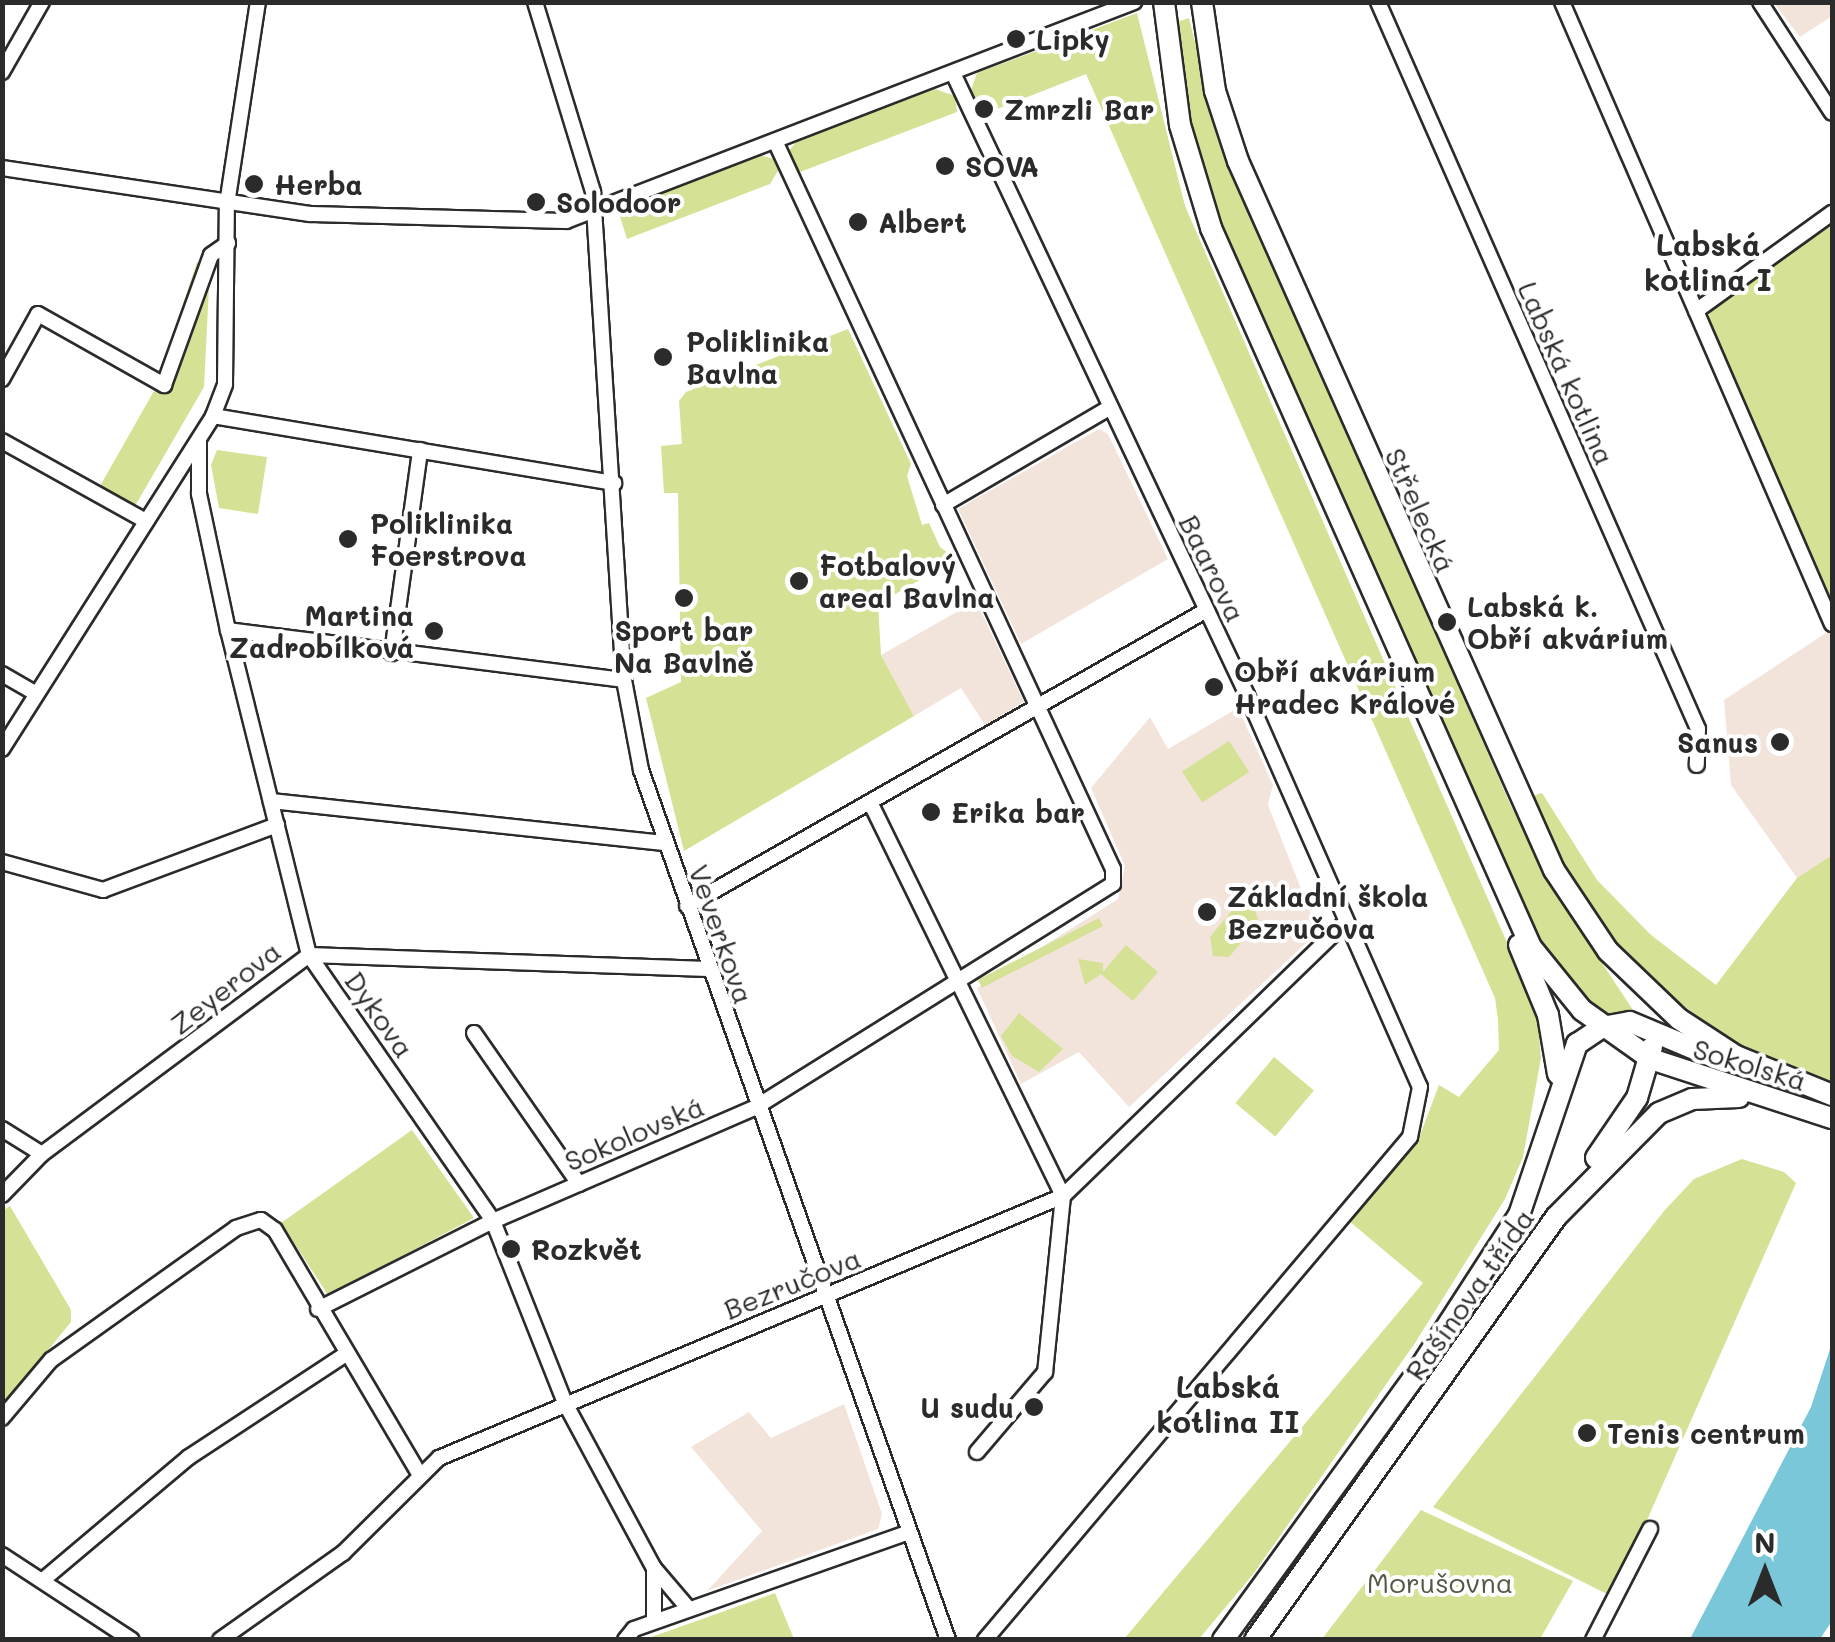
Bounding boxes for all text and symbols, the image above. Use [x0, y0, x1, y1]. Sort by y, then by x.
place label: Lipky [1036, 22, 1110, 56]
marker: Lipky [1005, 28, 1027, 50]
place label: Zmrzli Bar [1004, 92, 1154, 126]
marker: Zmrzli Bar [973, 98, 995, 120]
place label: SOVA [965, 149, 1039, 183]
marker: SOVA [934, 155, 956, 177]
place label: Herba [274, 167, 363, 201]
marker: Herba [243, 173, 265, 195]
place label: Solodoor [556, 185, 681, 219]
marker: Solodoor [525, 191, 547, 213]
place label: Albert [878, 205, 967, 239]
marker: Albert [847, 211, 869, 233]
district label: Labská kotlina I [1644, 226, 1772, 296]
street label: Labská kotlina [1512, 276, 1622, 470]
place label: Poliklinika Bavlna [686, 324, 829, 390]
marker: Poliklinika Bavlna [650, 344, 676, 370]
street label: Střelecká [1379, 443, 1463, 577]
place label: Poliklinika Foerstrova [370, 506, 527, 572]
street label: Baarova [1173, 509, 1253, 627]
marker: Poliklinika Foerstrova [335, 526, 361, 552]
place label: Fotbalový areal Bavlna [819, 548, 994, 614]
marker: Fotbalový areal Bavlna [788, 570, 810, 592]
marker: Sport bar Na Bavlně [673, 587, 695, 609]
place label: Labská k. Obří akvárium [1467, 589, 1668, 655]
place label: Martina Zadrobílková [229, 598, 414, 664]
marker: Labská k. Obří akvárium [1436, 611, 1458, 633]
place label: Sport bar Na Bavlně [614, 613, 754, 679]
marker: Martina Zadrobílková [423, 620, 445, 642]
place label: Obří akvárium Hradec Králové [1234, 654, 1455, 720]
marker: Obří akvárium Hradec Králové [1203, 676, 1225, 698]
place label: Sanus [1677, 725, 1758, 759]
marker: Sanus [1767, 729, 1793, 755]
place label: Erika bar [951, 795, 1085, 829]
marker: Erika bar [920, 801, 942, 823]
street label: Veverkova [682, 860, 762, 1008]
place label: Základní škola Bezručova [1227, 879, 1429, 945]
marker: Základní škola Bezručova [1196, 901, 1218, 923]
street label: Zeyerova [163, 933, 287, 1041]
street label: Dykova [338, 964, 422, 1064]
street label: Sokolská [1689, 1031, 1811, 1097]
street label: Sokolovská [559, 1089, 709, 1177]
street label: Rašínova třída [1397, 1202, 1541, 1386]
place label: Rozkvět [531, 1232, 642, 1266]
marker: Rozkvět [500, 1238, 522, 1260]
street label: Bezručova [718, 1240, 866, 1326]
district label: Labská kotlina II [1157, 1368, 1299, 1438]
place label: U sudu [920, 1390, 1014, 1424]
marker: U sudu [1023, 1396, 1045, 1418]
place label: Tenis centrum [1607, 1416, 1805, 1450]
marker: Tenis centrum [1576, 1422, 1598, 1444]
north arrow [1715, 1522, 1815, 1622]
text: N [1754, 1524, 1776, 1560]
park label: Morušovna [1367, 1565, 1513, 1599]

